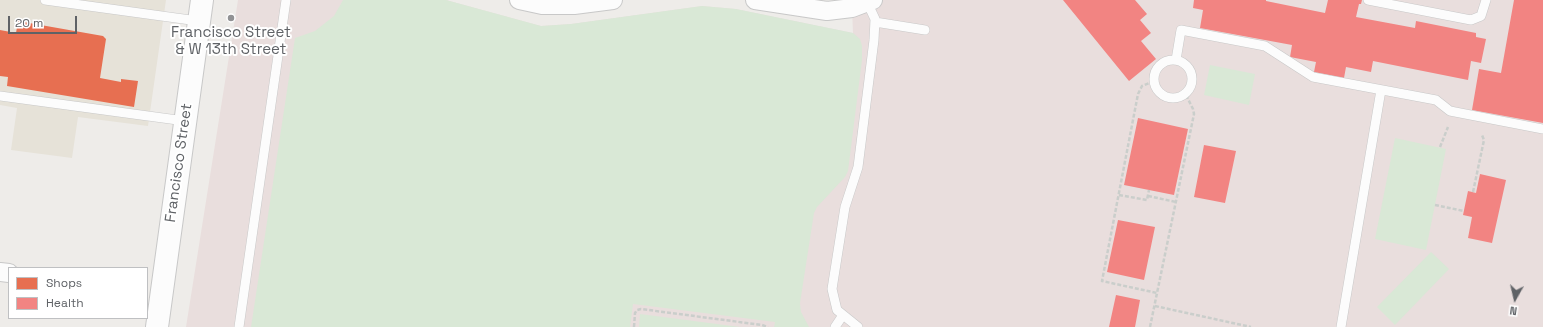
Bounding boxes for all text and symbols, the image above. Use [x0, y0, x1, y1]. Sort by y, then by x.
scale bar [10, 8, 79, 34]
marker: Francisco Street & W 13th Street [226, 13, 236, 23]
text: 20 m [15, 15, 43, 31]
place label: Francisco Street & W 13th Street [171, 24, 291, 59]
street label: Francisco Street [162, 102, 196, 224]
legend [8, 267, 148, 319]
text: Shops [46, 275, 82, 291]
north arrow [1495, 279, 1535, 319]
text: Health [46, 295, 84, 311]
text: N [1509, 303, 1518, 318]

